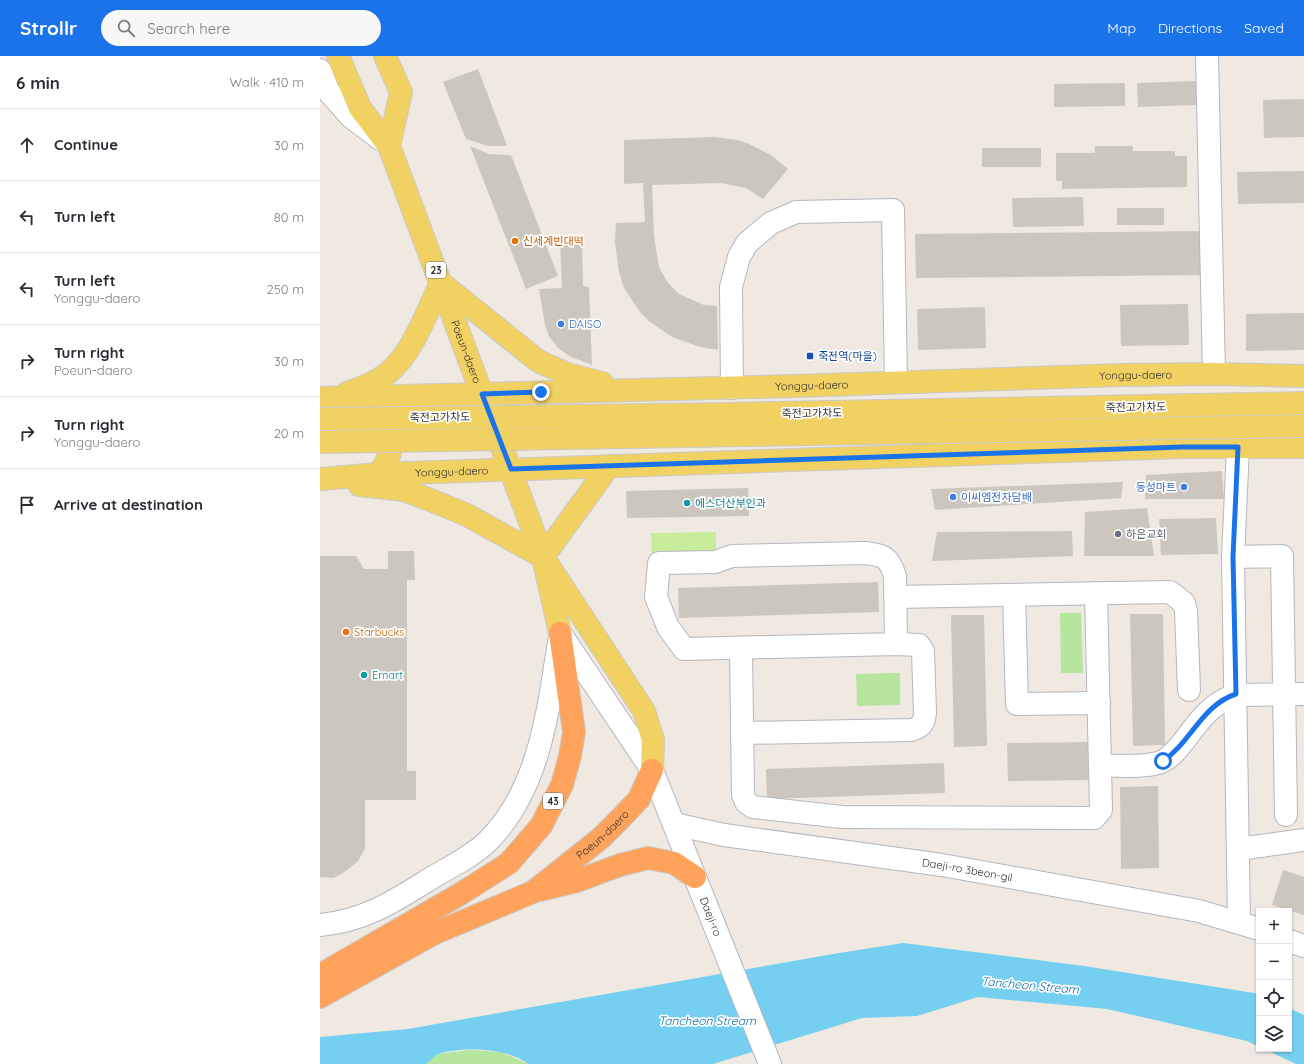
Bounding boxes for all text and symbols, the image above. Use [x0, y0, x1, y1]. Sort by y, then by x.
search box [101, 10, 381, 46]
text: Strollr [20, 16, 77, 40]
icon: search [115, 17, 137, 39]
text: Search here [147, 19, 230, 38]
text: Map [1107, 19, 1136, 37]
text: Directions [1158, 19, 1222, 37]
text: Saved [1244, 19, 1284, 37]
text: 6 min [16, 72, 60, 93]
text: Walk · 410 m [229, 74, 304, 90]
icon: ahead [16, 134, 38, 156]
text: Continue [54, 135, 118, 154]
text: 30 m [274, 137, 304, 153]
icon: left [16, 206, 38, 228]
text: Turn left [54, 207, 116, 226]
text: 80 m [274, 209, 304, 225]
place label: 신세계빈대떡 [523, 234, 584, 248]
marker: 신세계빈대떡 [510, 236, 520, 246]
road number: 23 [426, 262, 446, 278]
text: Turn left [54, 271, 116, 290]
icon: left [16, 278, 38, 300]
text: 250 m [267, 281, 304, 297]
text: Yonggu-daero [54, 290, 140, 306]
place label: DAISO [569, 317, 601, 331]
street label: Poeun-daero [448, 318, 484, 386]
marker: DAISO [556, 319, 566, 329]
text: Turn right [54, 343, 125, 362]
place label: 죽전역(마을) [818, 349, 877, 363]
icon: right [16, 350, 38, 372]
marker: 죽전역(마을) [805, 351, 815, 361]
text: 30 m [274, 353, 304, 369]
text: Poeun-daero [54, 362, 132, 378]
street label: Yonggu-daero [1099, 367, 1173, 383]
street label: Yonggu-daero [775, 377, 849, 394]
route end [532, 383, 550, 401]
street label: 죽전고가차도 [1106, 399, 1166, 415]
street label: 죽전고가차도 [782, 405, 842, 421]
street label: 죽전고가차도 [410, 409, 470, 425]
text: Turn right [54, 415, 125, 434]
icon: right [16, 422, 38, 444]
text: 20 m [274, 425, 304, 441]
text: Yonggu-daero [54, 434, 140, 450]
street label: Yonggu-daero [415, 463, 489, 480]
place label: 동성마트 [1136, 480, 1176, 494]
marker: 동성마트 [1179, 482, 1189, 492]
place label: 이씨엠전자담배 [961, 490, 1032, 504]
marker: 이씨엠전자담배 [948, 492, 958, 502]
icon: arrive [16, 494, 38, 516]
text: Arrive at destination [54, 495, 203, 514]
place label: 에스더산부인과 [695, 496, 766, 510]
marker: 에스더산부인과 [682, 498, 692, 508]
place label: 하은교회 [1126, 527, 1166, 541]
marker: 하은교회 [1113, 529, 1123, 539]
place label: Starbucks [354, 625, 404, 639]
marker: Starbucks [341, 627, 351, 637]
place label: Emart [372, 668, 403, 682]
marker: Emart [359, 670, 369, 680]
route start [1154, 752, 1172, 770]
road number: 43 [543, 793, 563, 809]
street label: Poeun-daero [573, 807, 632, 862]
street label: Daeji-ro 3beon-gil [921, 855, 1014, 885]
street label: Daeji-ro [697, 895, 725, 939]
map controls [1256, 908, 1292, 1052]
button: + [1256, 908, 1292, 944]
button: − [1256, 944, 1292, 980]
water label: Tancheon Stream [981, 973, 1080, 997]
button: locate [1256, 980, 1292, 1016]
water label: Tancheon Stream [658, 1013, 757, 1028]
button: layers [1256, 1016, 1292, 1052]

